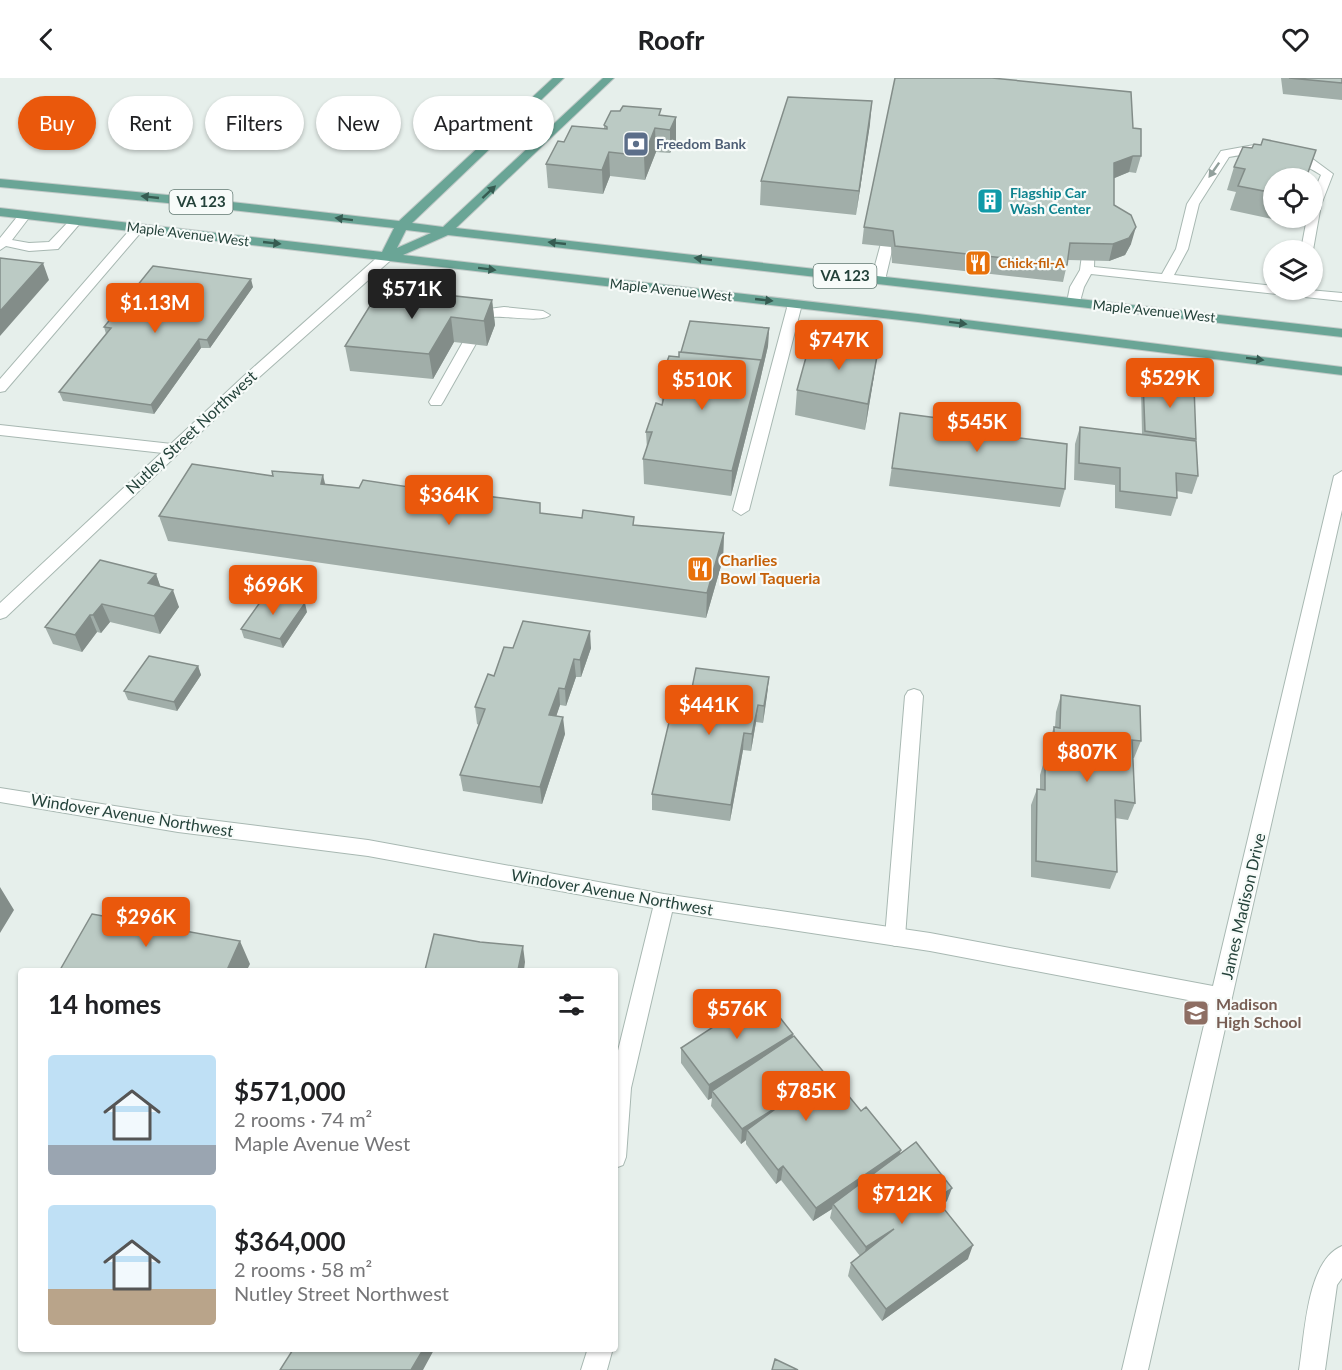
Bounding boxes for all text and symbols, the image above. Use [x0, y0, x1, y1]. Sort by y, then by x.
icon: back [30, 23, 63, 56]
text: Roofr [638, 23, 704, 56]
icon: heart [1279, 23, 1312, 56]
chip: Buy [18, 96, 96, 150]
chip: Rent [108, 96, 193, 150]
chip: Filters [205, 96, 304, 150]
chip: New [316, 96, 401, 150]
chip: Apartment [413, 96, 554, 150]
bank icon: Freedom Bank [621, 129, 651, 159]
place label: Freedom Bank [656, 135, 747, 152]
one-way arrow [1209, 162, 1221, 177]
map controls [1263, 168, 1323, 300]
button: locate [1263, 168, 1323, 228]
place label: Flagship Car Wash Center [1010, 184, 1091, 217]
one-way arrow [481, 185, 495, 199]
building icon: Flagship Car Wash Center [975, 186, 1005, 216]
road number: VA 123 [170, 190, 232, 214]
one-way arrow [141, 192, 160, 202]
one-way arrow [334, 214, 353, 224]
street label: Maple Avenue West [126, 218, 250, 249]
one-way arrow [262, 238, 281, 248]
one-way arrow [548, 238, 567, 248]
button: layers [1263, 240, 1323, 300]
restaurant icon: Chick-fil-A [963, 248, 993, 278]
one-way arrow [694, 254, 713, 264]
place label: Chick-fil-A [998, 254, 1065, 271]
one-way arrow [477, 264, 496, 273]
road number: VA 123 [814, 264, 876, 288]
pin: $571K [370, 269, 454, 320]
street label: Maple Avenue West [609, 275, 733, 304]
text: $571K [382, 276, 442, 300]
pin: $1.13M [106, 283, 204, 334]
text: $1.13M [120, 290, 190, 314]
one-way arrow [754, 296, 773, 305]
street label: Maple Avenue West [1092, 296, 1216, 325]
one-way arrow [948, 318, 967, 327]
pin: $747K [797, 320, 881, 371]
text: $747K [809, 327, 869, 351]
one-way arrow [1246, 355, 1265, 364]
pin: $529K [1128, 358, 1212, 409]
pin: $510K [660, 360, 744, 411]
text: $529K [1140, 365, 1200, 389]
street label: Nutley Street Northwest [121, 366, 260, 497]
text: $510K [672, 367, 732, 391]
pin: $545K [935, 402, 1019, 453]
text: $545K [947, 409, 1007, 433]
pin: $364K [407, 475, 491, 526]
text: $364K [419, 482, 479, 506]
place label: Charlies Bowl Taqueria [720, 550, 820, 587]
restaurant icon: Charlies Bowl Taqueria [685, 554, 715, 584]
pin: $696K [231, 565, 315, 616]
text: $696K [243, 572, 303, 596]
pin: $441K [667, 685, 751, 736]
text: $441K [679, 692, 739, 716]
pin: $807K [1045, 732, 1129, 783]
text: $807K [1057, 739, 1117, 763]
street label: Windover Avenue Northwest [29, 789, 235, 840]
street label: James Madison Drive [1216, 831, 1269, 981]
street label: Windover Avenue Northwest [510, 864, 715, 919]
pin: $296K [104, 897, 188, 948]
text: $296K [116, 904, 176, 928]
text: 14 homes [48, 988, 161, 1020]
icon: filters [555, 988, 588, 1021]
pin: $576K [695, 989, 779, 1040]
place label: Madison High School [1216, 994, 1302, 1031]
text: $576K [707, 996, 767, 1020]
school or university icon: Madison High School [1181, 998, 1211, 1028]
pin: $785K [764, 1071, 848, 1122]
text: $571,000 [234, 1075, 346, 1107]
text: $785K [776, 1078, 836, 1102]
icon: home [96, 1079, 168, 1151]
text: 2 rooms · 74 m² [234, 1107, 372, 1131]
text: Maple Avenue West [234, 1131, 410, 1155]
pin: $712K [860, 1174, 944, 1225]
text: $712K [872, 1181, 932, 1205]
text: $364,000 [234, 1225, 346, 1257]
icon: home [96, 1229, 168, 1301]
text: 2 rooms · 58 m² [234, 1257, 372, 1281]
text: Nutley Street Northwest [234, 1281, 449, 1305]

